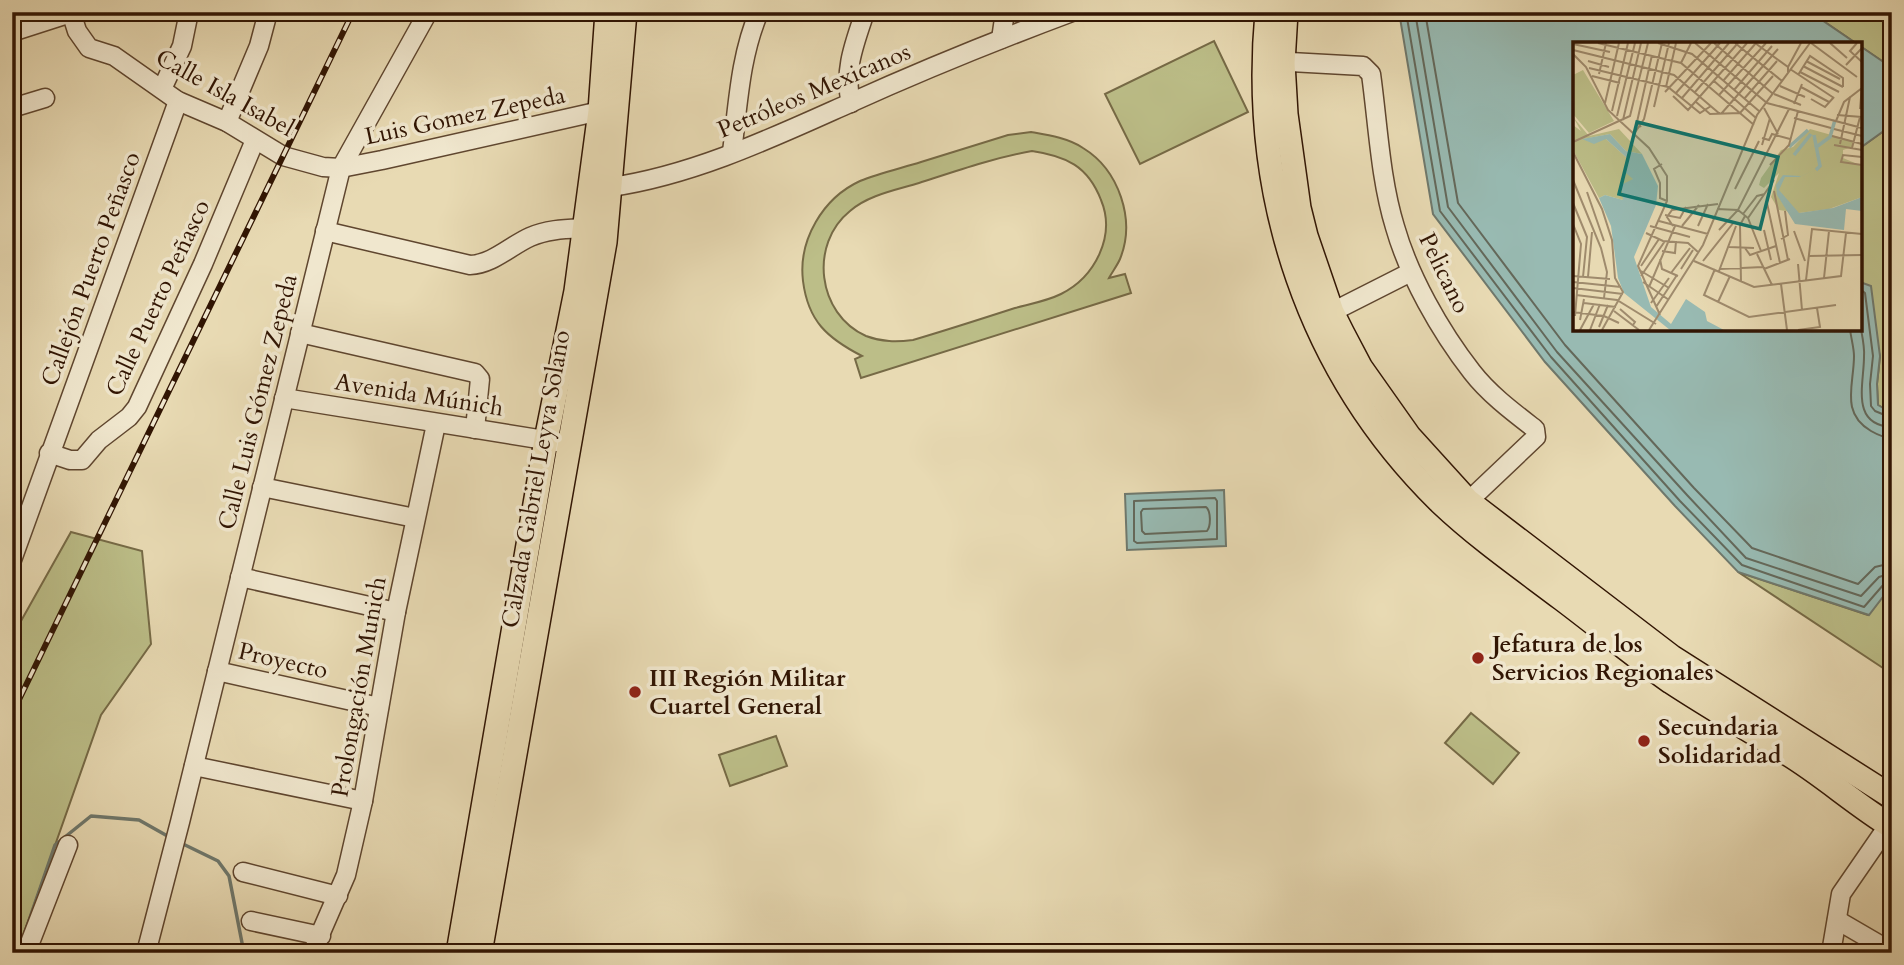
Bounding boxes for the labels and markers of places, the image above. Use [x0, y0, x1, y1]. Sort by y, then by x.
place label: Jefatura de los Servicios Regionales [1489, 628, 1714, 689]
marker: Jefatura de los Servicios Regionales [1470, 650, 1486, 666]
place label: III Región Militar Cuartel General [649, 662, 846, 723]
marker: III Región Militar Cuartel General [627, 684, 643, 700]
place label: Secundaria Solidaridad [1658, 711, 1782, 772]
marker: Secundaria Solidaridad [1636, 733, 1652, 749]

